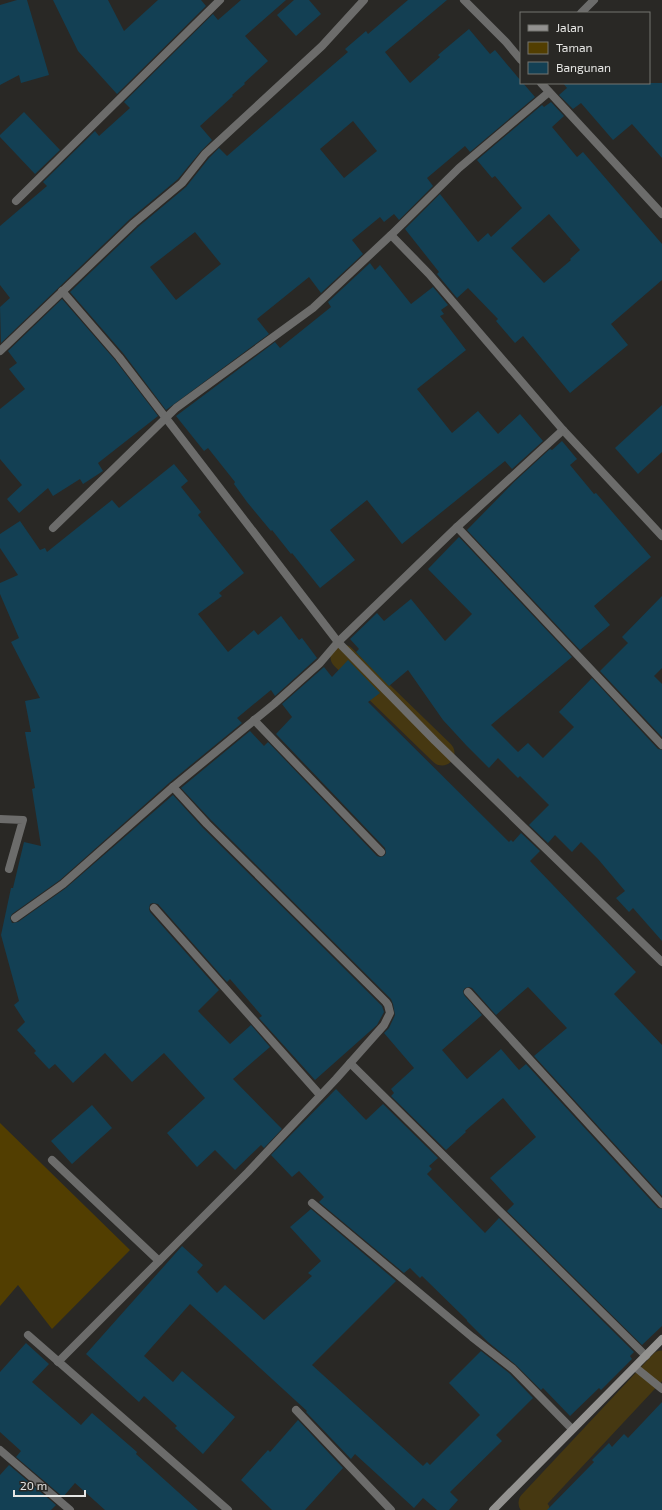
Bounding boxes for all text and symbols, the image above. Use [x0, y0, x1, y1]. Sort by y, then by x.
legend [520, 12, 650, 84]
text: Jalan [556, 20, 584, 34]
text: Taman [556, 40, 593, 54]
text: Bangunan [556, 60, 611, 74]
scale bar [14, 1472, 85, 1498]
text: 20 m [20, 1478, 47, 1492]

